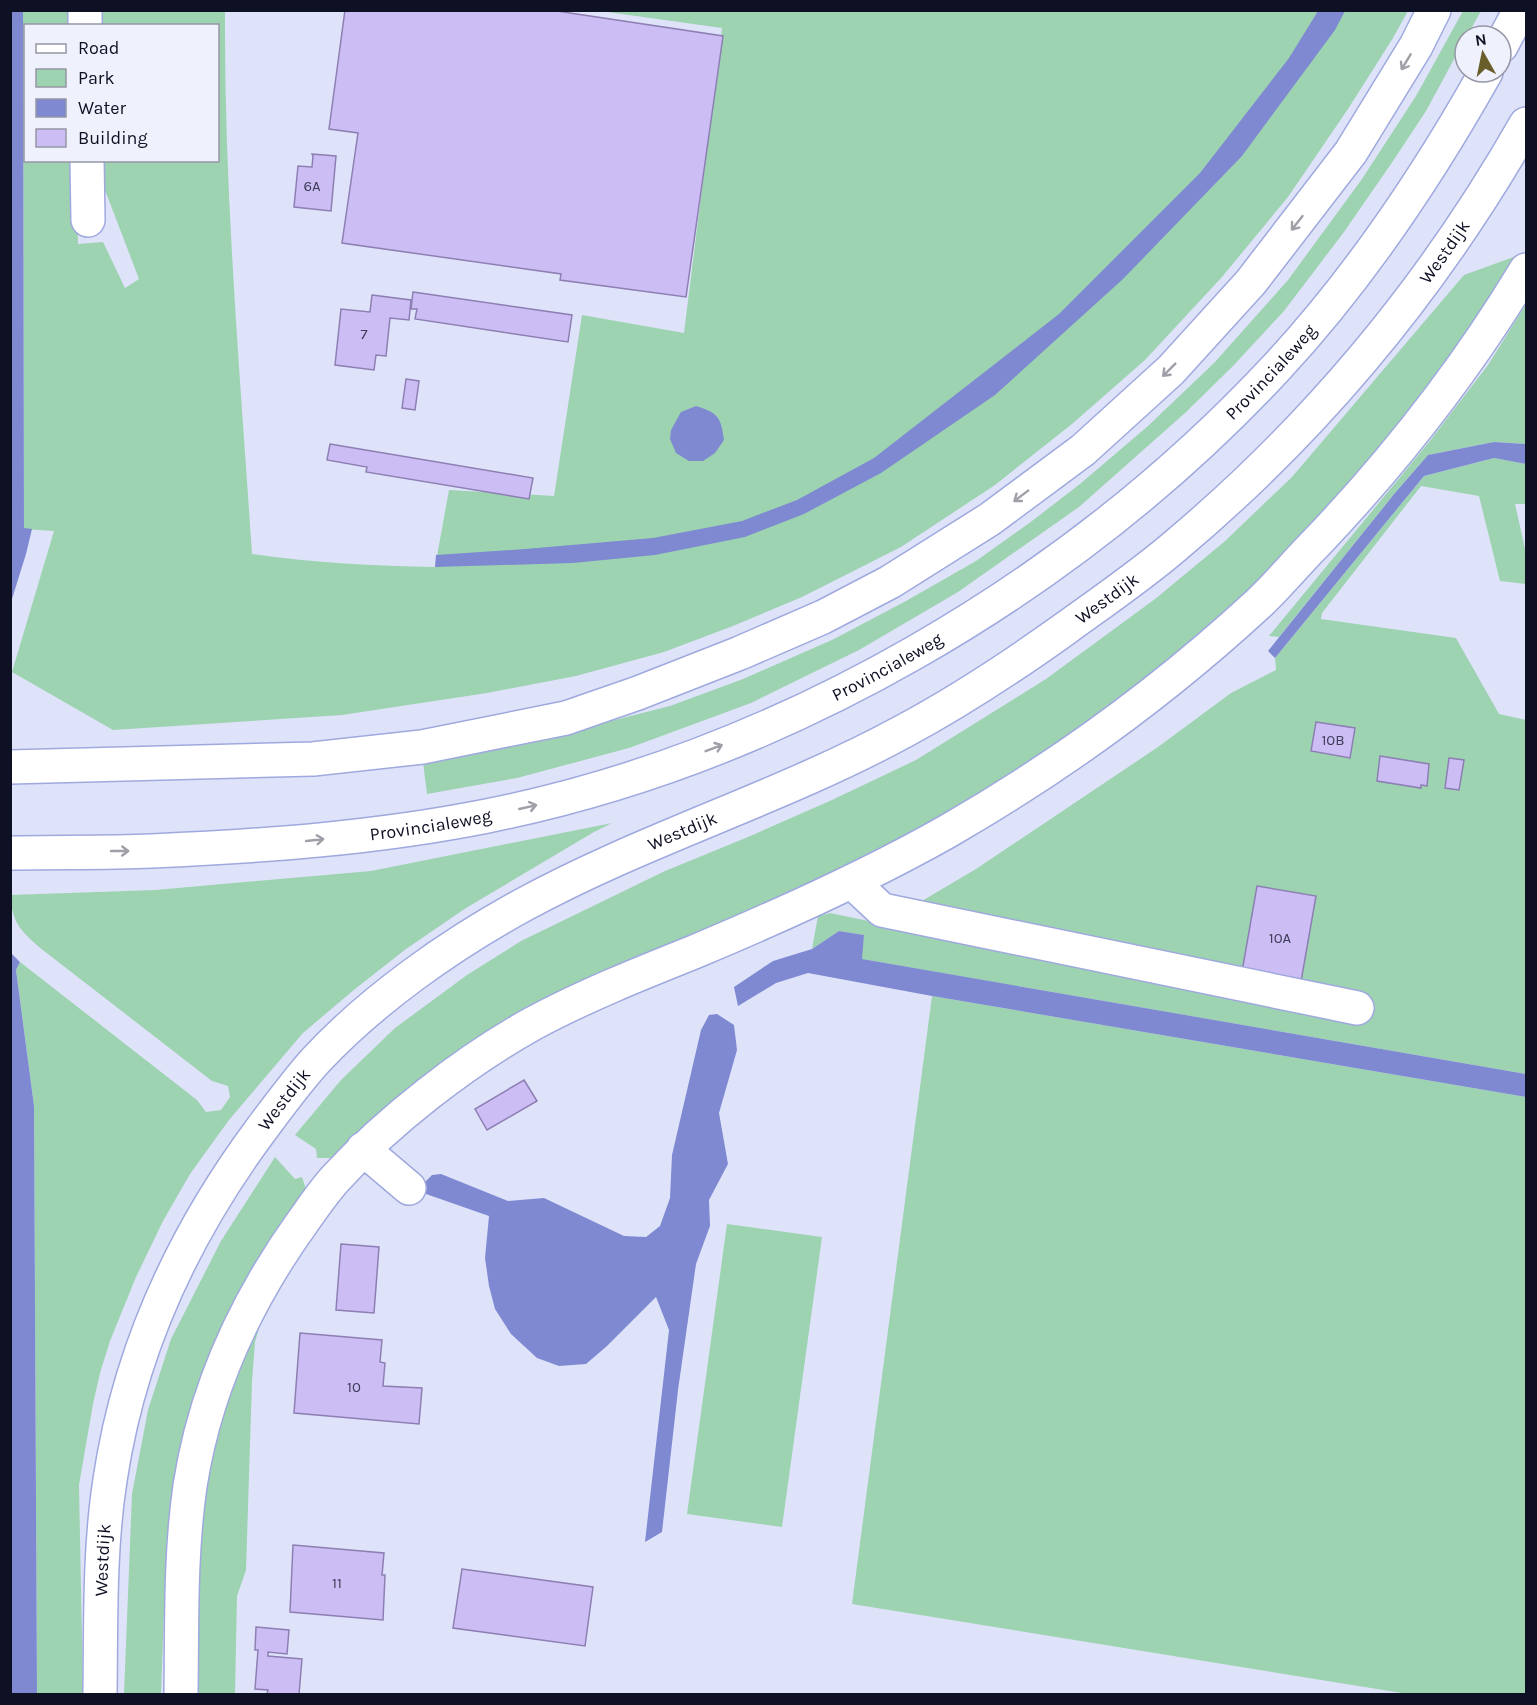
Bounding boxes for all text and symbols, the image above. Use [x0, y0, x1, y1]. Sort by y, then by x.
legend [24, 24, 219, 162]
north arrow [1453, 24, 1513, 84]
text: N [1474, 29, 1488, 50]
text: Road [78, 37, 119, 59]
one-way arrow [1400, 53, 1412, 70]
text: Park [78, 67, 115, 89]
text: Water [78, 97, 126, 119]
text: Building [78, 127, 148, 149]
house number: 6A [303, 177, 321, 195]
one-way arrow [1290, 215, 1303, 231]
street label: Westdijk [1415, 216, 1475, 288]
street label: Provincialeweg [1221, 320, 1321, 424]
house number: 7 [360, 325, 368, 343]
one-way arrow [1162, 363, 1177, 378]
one-way arrow [1013, 490, 1029, 502]
street label: Westdijk [1071, 568, 1143, 629]
street label: Provincialeweg [828, 628, 947, 706]
house number: 10B [1321, 731, 1345, 749]
one-way arrow [704, 742, 723, 753]
one-way arrow [518, 800, 537, 812]
street label: Provincialeweg [368, 804, 493, 845]
street label: Westdijk [644, 807, 720, 855]
one-way arrow [304, 834, 324, 845]
one-way arrow [110, 845, 130, 857]
house number: 10A [1269, 929, 1292, 947]
street label: Westdijk [253, 1064, 315, 1135]
house number: 10 [347, 1378, 361, 1396]
street label: Westdijk [90, 1523, 116, 1597]
house number: 11 [332, 1574, 342, 1592]

